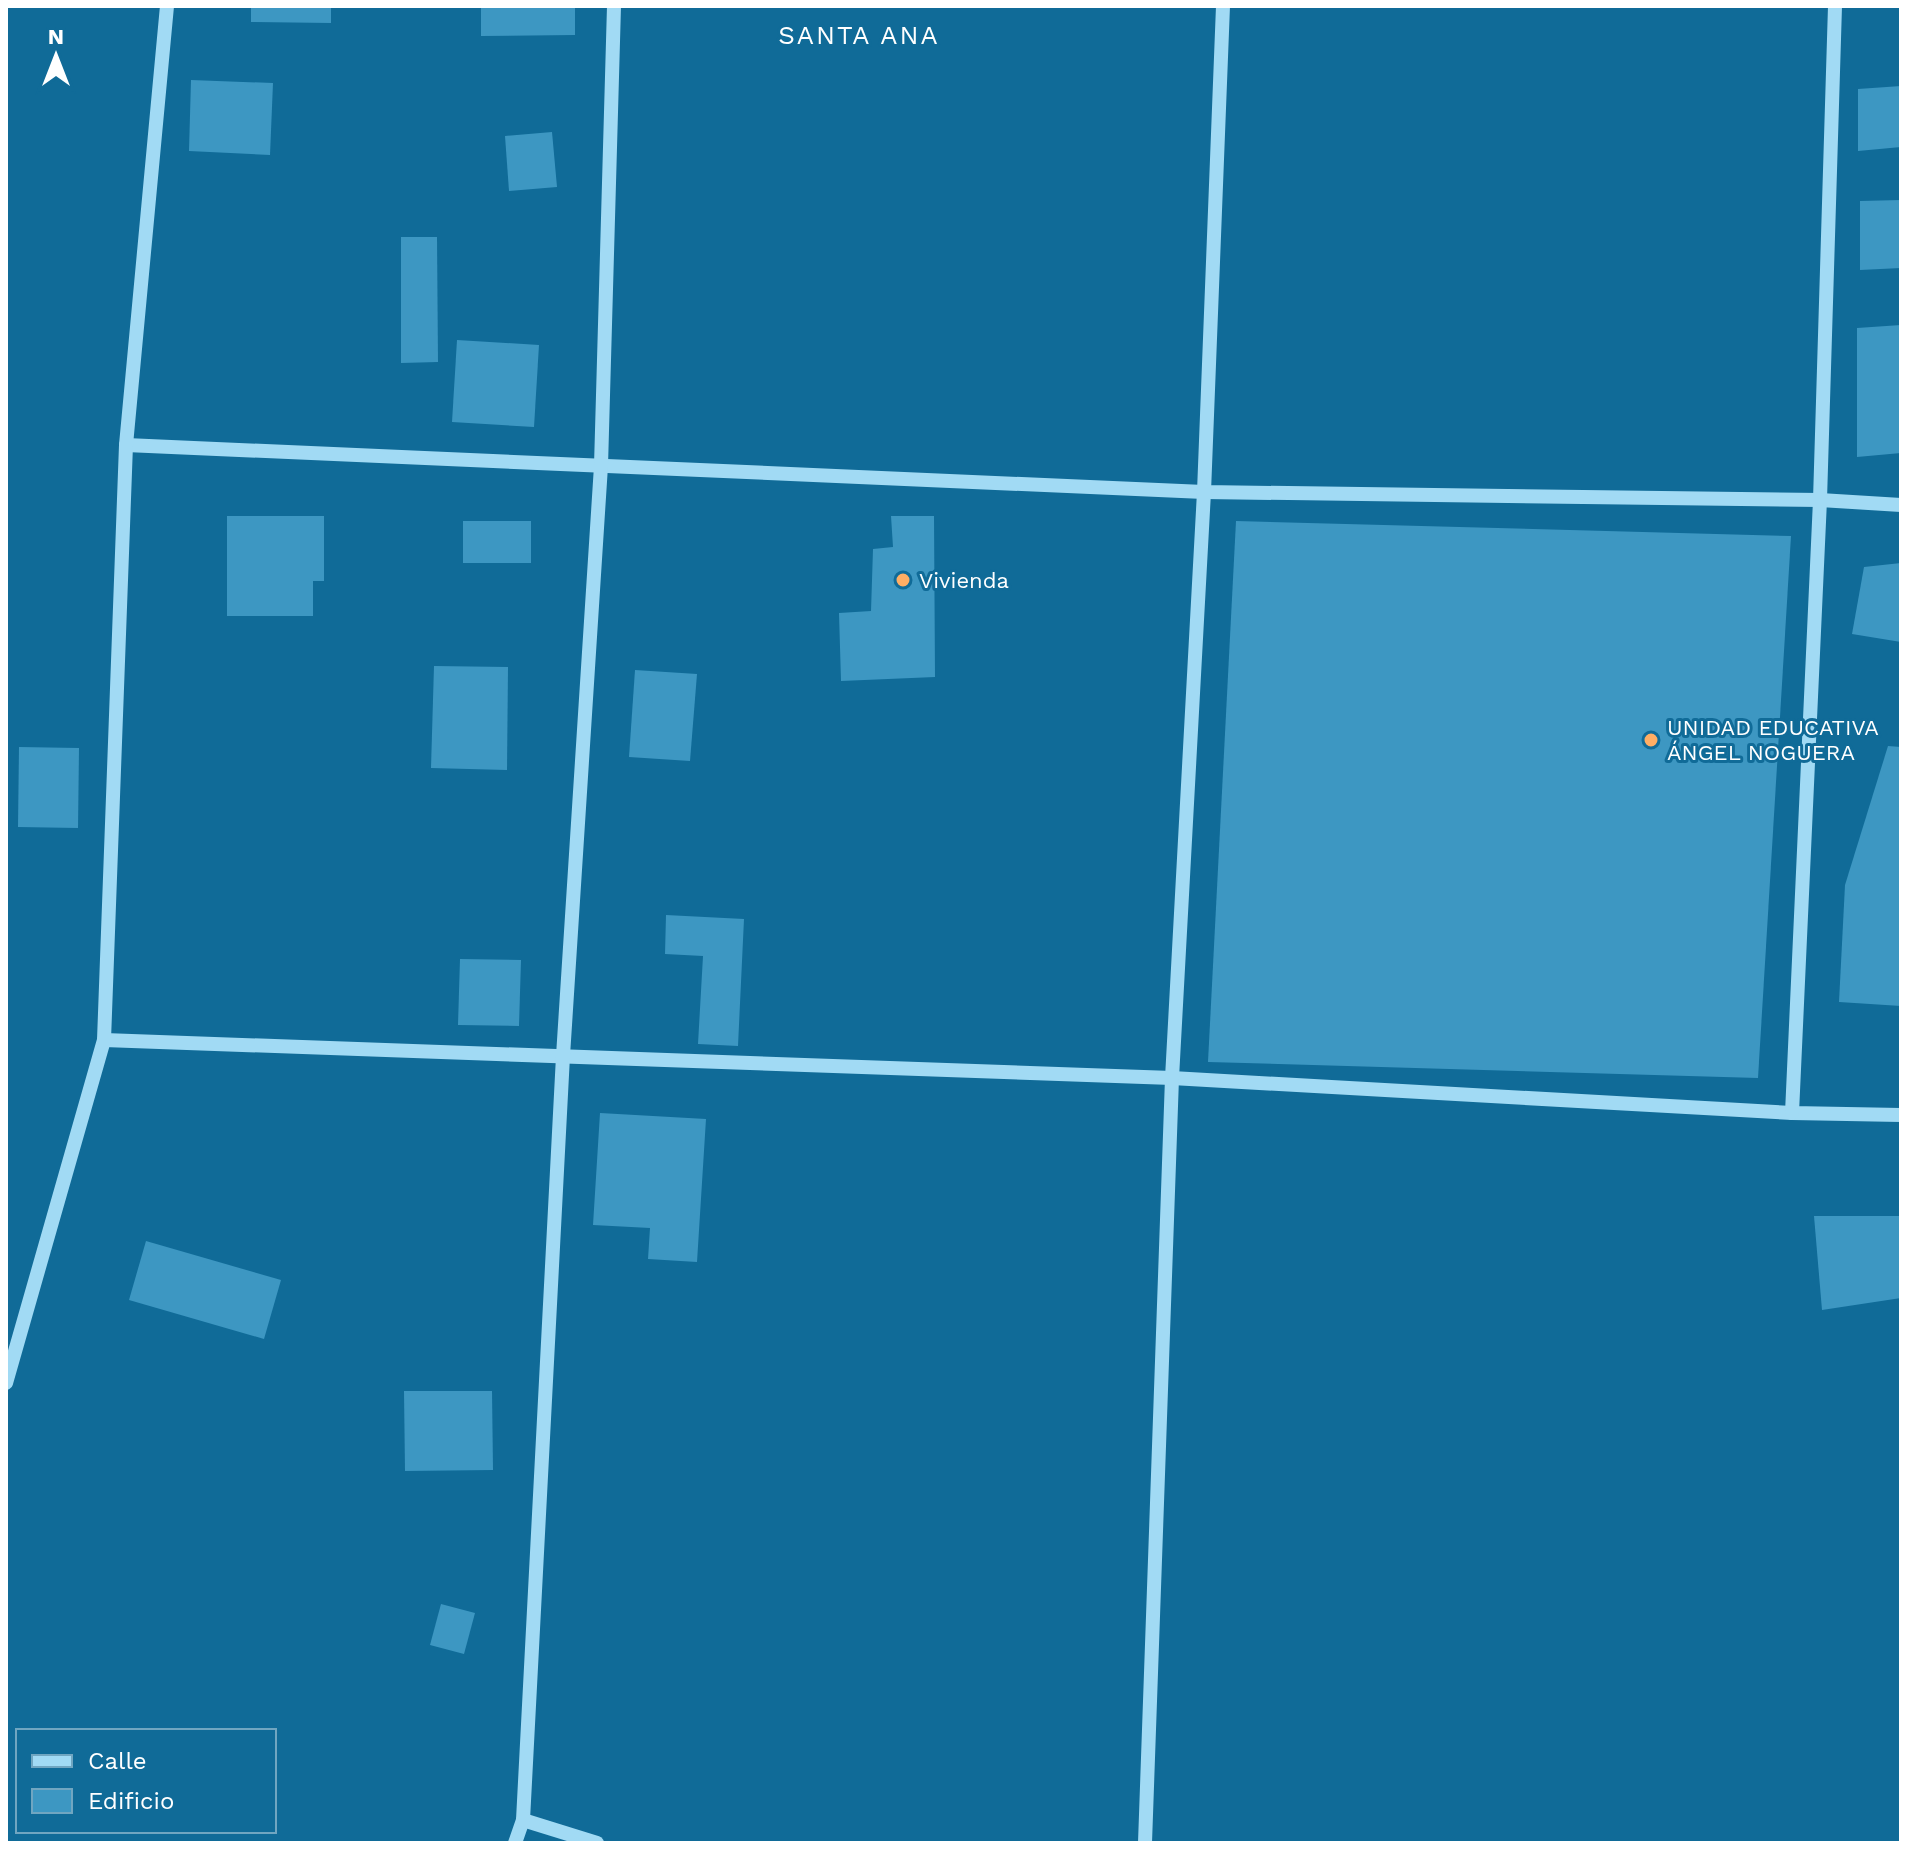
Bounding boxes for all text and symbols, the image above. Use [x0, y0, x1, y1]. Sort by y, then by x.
north arrow [16, 16, 96, 96]
district label: SANTA ANA [778, 20, 940, 50]
text: N [48, 24, 64, 49]
place label: Vivienda [919, 568, 1009, 593]
marker: Vivienda [894, 571, 912, 589]
place label: UNIDAD EDUCATIVA ÁNGEL NOGUERA [1667, 715, 1879, 765]
marker: UNIDAD EDUCATIVA ÁNGEL NOGUERA [1642, 731, 1660, 749]
legend [16, 1729, 276, 1833]
text: Calle [88, 1747, 147, 1775]
text: Edificio [88, 1787, 174, 1815]

